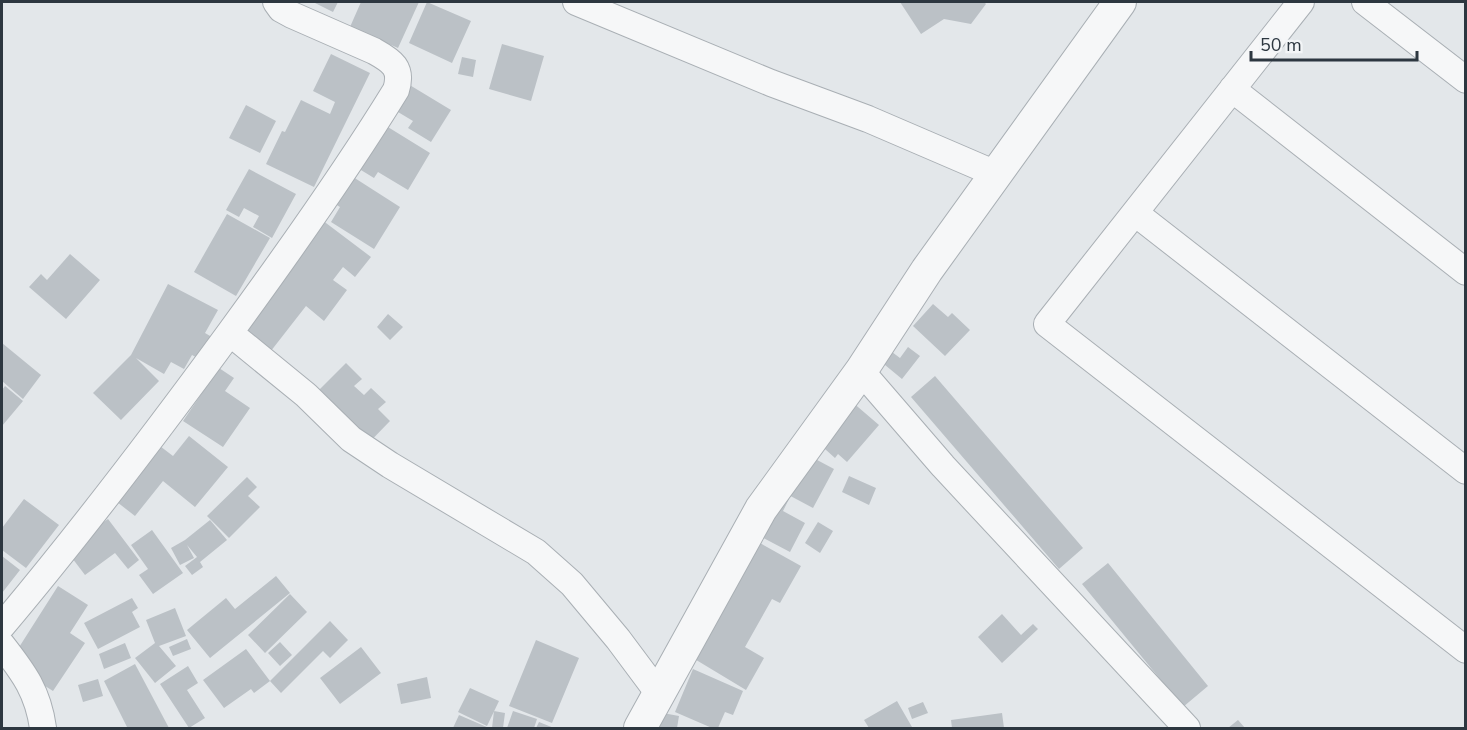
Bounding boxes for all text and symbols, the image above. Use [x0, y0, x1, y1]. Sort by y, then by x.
scale bar [1251, 24, 1418, 62]
text: 50 m [1260, 33, 1302, 57]

